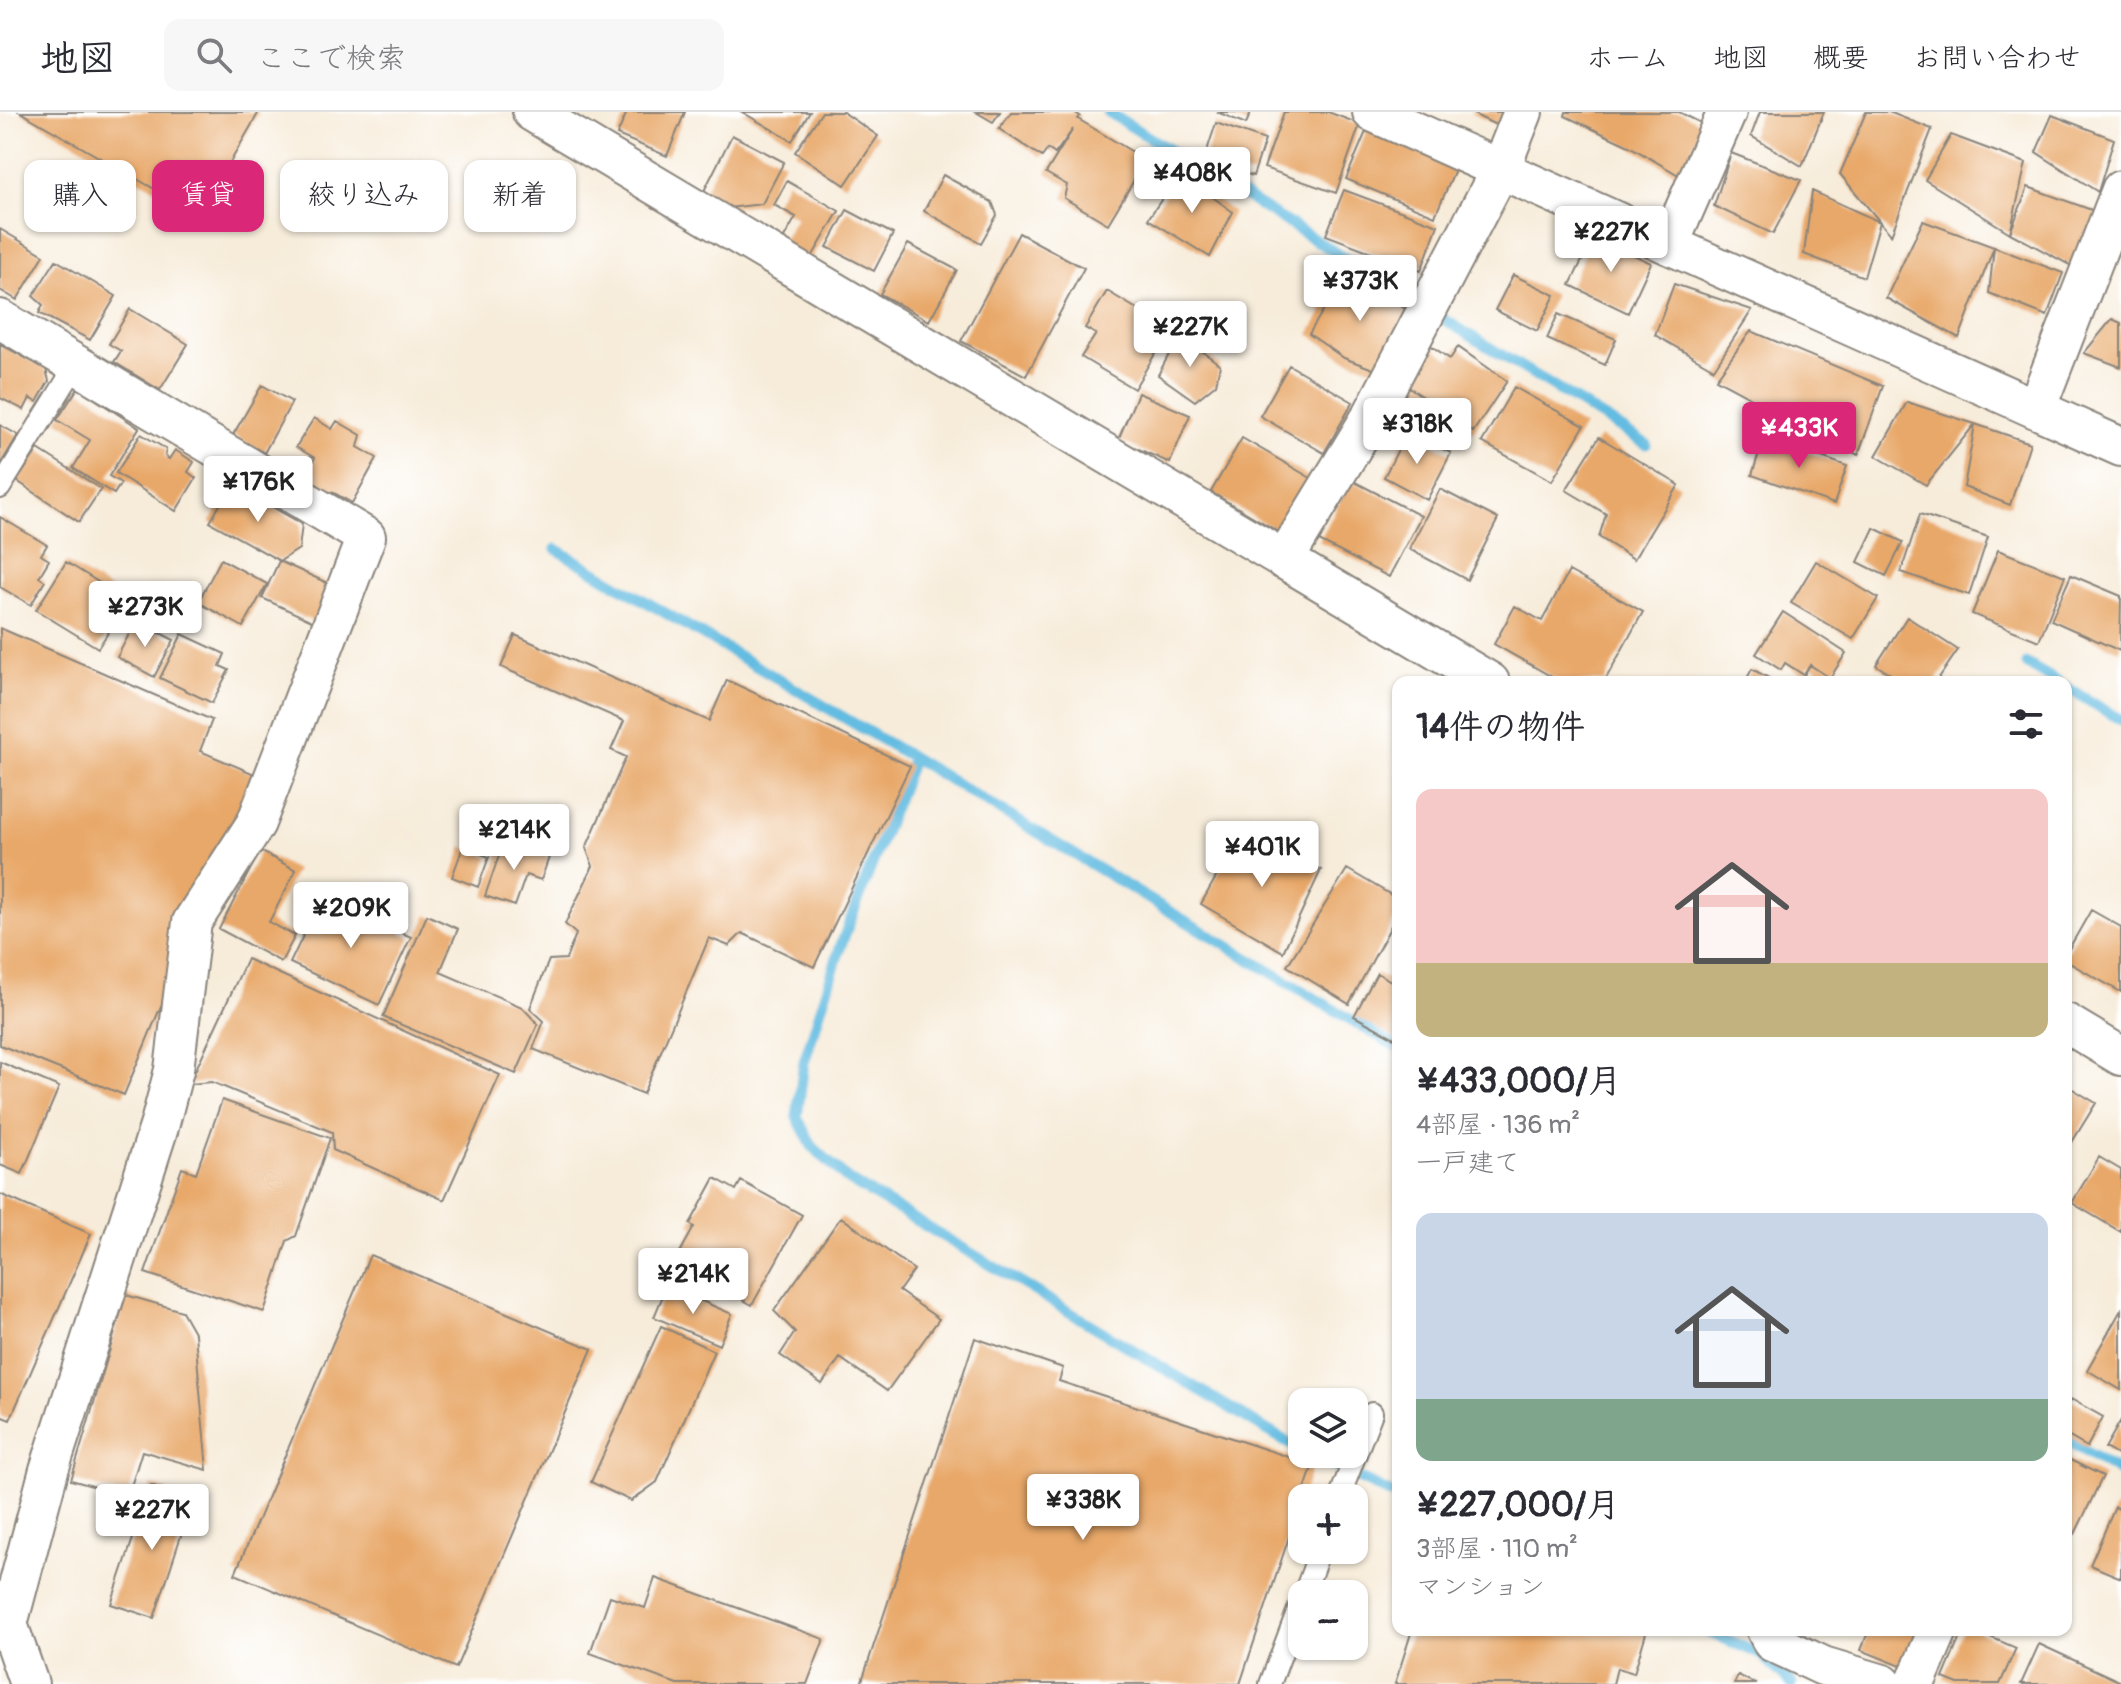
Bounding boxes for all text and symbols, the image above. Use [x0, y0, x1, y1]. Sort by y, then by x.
search box [164, 19, 724, 91]
icon: search [192, 33, 236, 77]
text: 地図 [40, 35, 116, 83]
text: ここで検索 [256, 40, 406, 77]
text: ホーム [1586, 41, 1669, 76]
text: 地図 [1713, 41, 1769, 76]
text: 概要 [1813, 41, 1869, 76]
text: お問い合わせ [1913, 41, 2081, 76]
pin: ¥408K [1136, 147, 1248, 215]
text: ¥408K [1152, 157, 1232, 189]
chip: 購入 [24, 160, 136, 232]
chip: 賃貸 [152, 160, 264, 232]
chip: 絞り込み [280, 160, 448, 232]
chip: 新着 [464, 160, 576, 232]
pin: ¥227K [1555, 206, 1667, 274]
text: ¥227K [1573, 216, 1649, 248]
pin: ¥373K [1304, 255, 1416, 323]
text: ¥373K [1322, 265, 1398, 297]
pin: ¥227K [1134, 301, 1246, 369]
text: ¥227K [1152, 311, 1228, 343]
pin: ¥318K [1361, 398, 1473, 466]
pin: ¥433K [1743, 402, 1855, 470]
text: ¥318K [1381, 408, 1453, 440]
text: ¥433K [1760, 412, 1838, 444]
pin: ¥176K [202, 456, 314, 524]
text: ¥176K [222, 466, 294, 498]
pin: ¥273K [89, 581, 201, 649]
text: ¥273K [107, 591, 183, 623]
icon: filters [2004, 702, 2048, 746]
text: 14件の物件 [1416, 706, 1585, 749]
pin: ¥214K [458, 804, 570, 872]
text: ¥214K [477, 814, 551, 846]
pin: ¥401K [1206, 821, 1318, 889]
text: ¥401K [1224, 831, 1300, 863]
icon: home [1660, 841, 1804, 985]
pin: ¥209K [295, 882, 407, 950]
text: ¥209K [311, 892, 391, 924]
text: ¥433,000/月 [1416, 1060, 1622, 1103]
text: 4部屋 · 136 m² [1416, 1109, 1580, 1141]
text: 一戸建て [1416, 1147, 1520, 1179]
pin: ¥214K [637, 1248, 749, 1316]
text: ¥214K [656, 1258, 730, 1290]
icon: home [1660, 1265, 1804, 1409]
map controls [1288, 1388, 1368, 1660]
button: layers [1288, 1388, 1368, 1468]
pin: ¥338K [1027, 1474, 1139, 1542]
pin: ¥227K [96, 1484, 208, 1552]
text: ¥338K [1045, 1484, 1121, 1516]
button: + [1288, 1484, 1368, 1564]
text: ¥227,000/月 [1416, 1484, 1620, 1527]
text: ¥227K [114, 1494, 190, 1526]
text: 3部屋 · 110 m² [1416, 1533, 1578, 1565]
text: マンション [1416, 1571, 1545, 1603]
button: − [1288, 1580, 1368, 1660]

